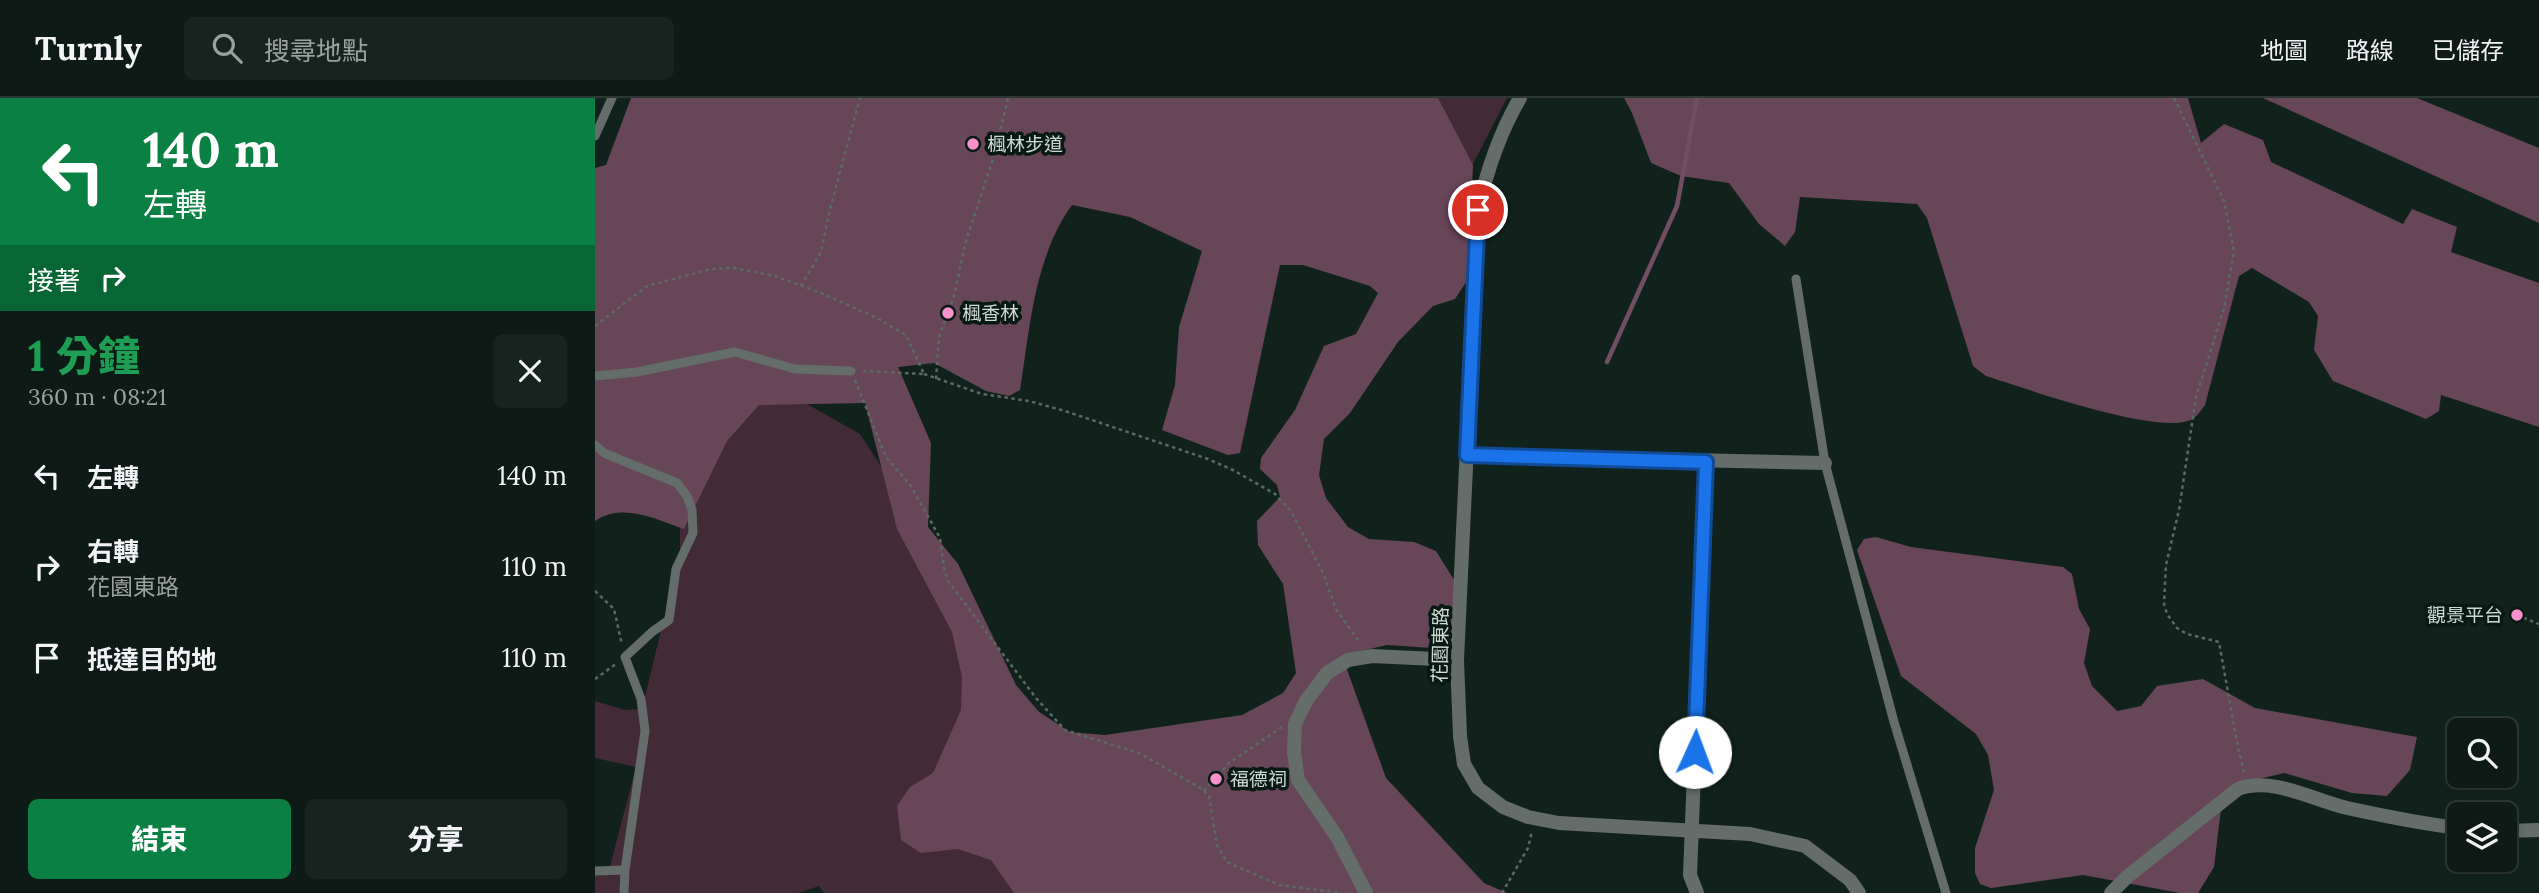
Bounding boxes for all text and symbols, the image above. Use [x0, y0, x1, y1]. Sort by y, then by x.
search box [184, 17, 674, 80]
text: Turnly [35, 27, 142, 69]
icon: search [208, 29, 246, 67]
text: 搜尋地點 [264, 34, 368, 67]
text: 地圖 [2260, 35, 2308, 66]
text: 路線 [2346, 35, 2394, 66]
text: 已儲存 [2432, 35, 2504, 66]
text: 140 m [143, 118, 279, 180]
icon: left [28, 126, 119, 217]
place label: 楓林步道 [987, 132, 1063, 156]
marker: 楓林步道 [965, 136, 981, 152]
pin [1448, 180, 1508, 240]
text: 左轉 [143, 184, 207, 225]
icon: arrive [1459, 191, 1497, 229]
icon: right [94, 259, 132, 297]
text: 接著 [28, 264, 80, 297]
place label: 楓香林 [962, 301, 1019, 325]
marker: 楓香林 [940, 305, 956, 321]
text: 1 分鐘 [28, 329, 140, 383]
button: close [493, 334, 567, 408]
text: 360 m · 08:21 [28, 382, 167, 411]
icon: left [28, 457, 66, 495]
text: 140 m [497, 459, 567, 492]
text: 左轉 [87, 461, 139, 494]
text: 右轉 [87, 535, 139, 568]
icon: right [28, 548, 66, 586]
text: 110 m [502, 550, 567, 583]
text: 花園東路 [87, 572, 179, 601]
place label: 觀景平台 [2427, 603, 2503, 627]
street label: 花園東路 [1427, 607, 1453, 683]
marker: 觀景平台 [2509, 607, 2525, 623]
icon: arrive [28, 639, 66, 677]
text: 110 m [502, 641, 567, 674]
text: 抵達目的地 [87, 643, 217, 676]
position arrow [1658, 715, 1732, 789]
map controls [2447, 718, 2517, 872]
button: search [2447, 718, 2517, 788]
place label: 福德祠 [1230, 767, 1287, 791]
marker: 福德祠 [1208, 771, 1224, 787]
button: 結束 [28, 799, 291, 879]
button: 分享 [305, 799, 567, 879]
button: layers [2447, 802, 2517, 872]

